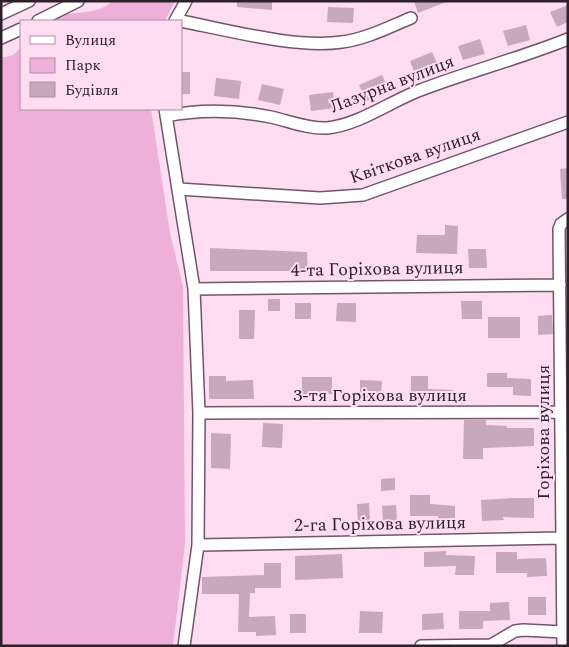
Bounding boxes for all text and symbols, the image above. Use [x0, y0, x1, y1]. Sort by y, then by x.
legend [20, 20, 182, 110]
text: Вулиця [65, 29, 116, 52]
street label: Лазурна вулиця [326, 48, 458, 120]
text: Парк [65, 54, 101, 77]
text: Будівля [65, 79, 119, 102]
street label: Квіткова вулиця [346, 121, 484, 191]
street label: 4-та Горіхова вулиця [290, 254, 464, 284]
street label: Горіхова вулиця [530, 365, 557, 500]
street label: 3-тя Горіхова вулиця [293, 382, 467, 409]
street label: 2-га Горіхова вулиця [294, 509, 466, 539]

